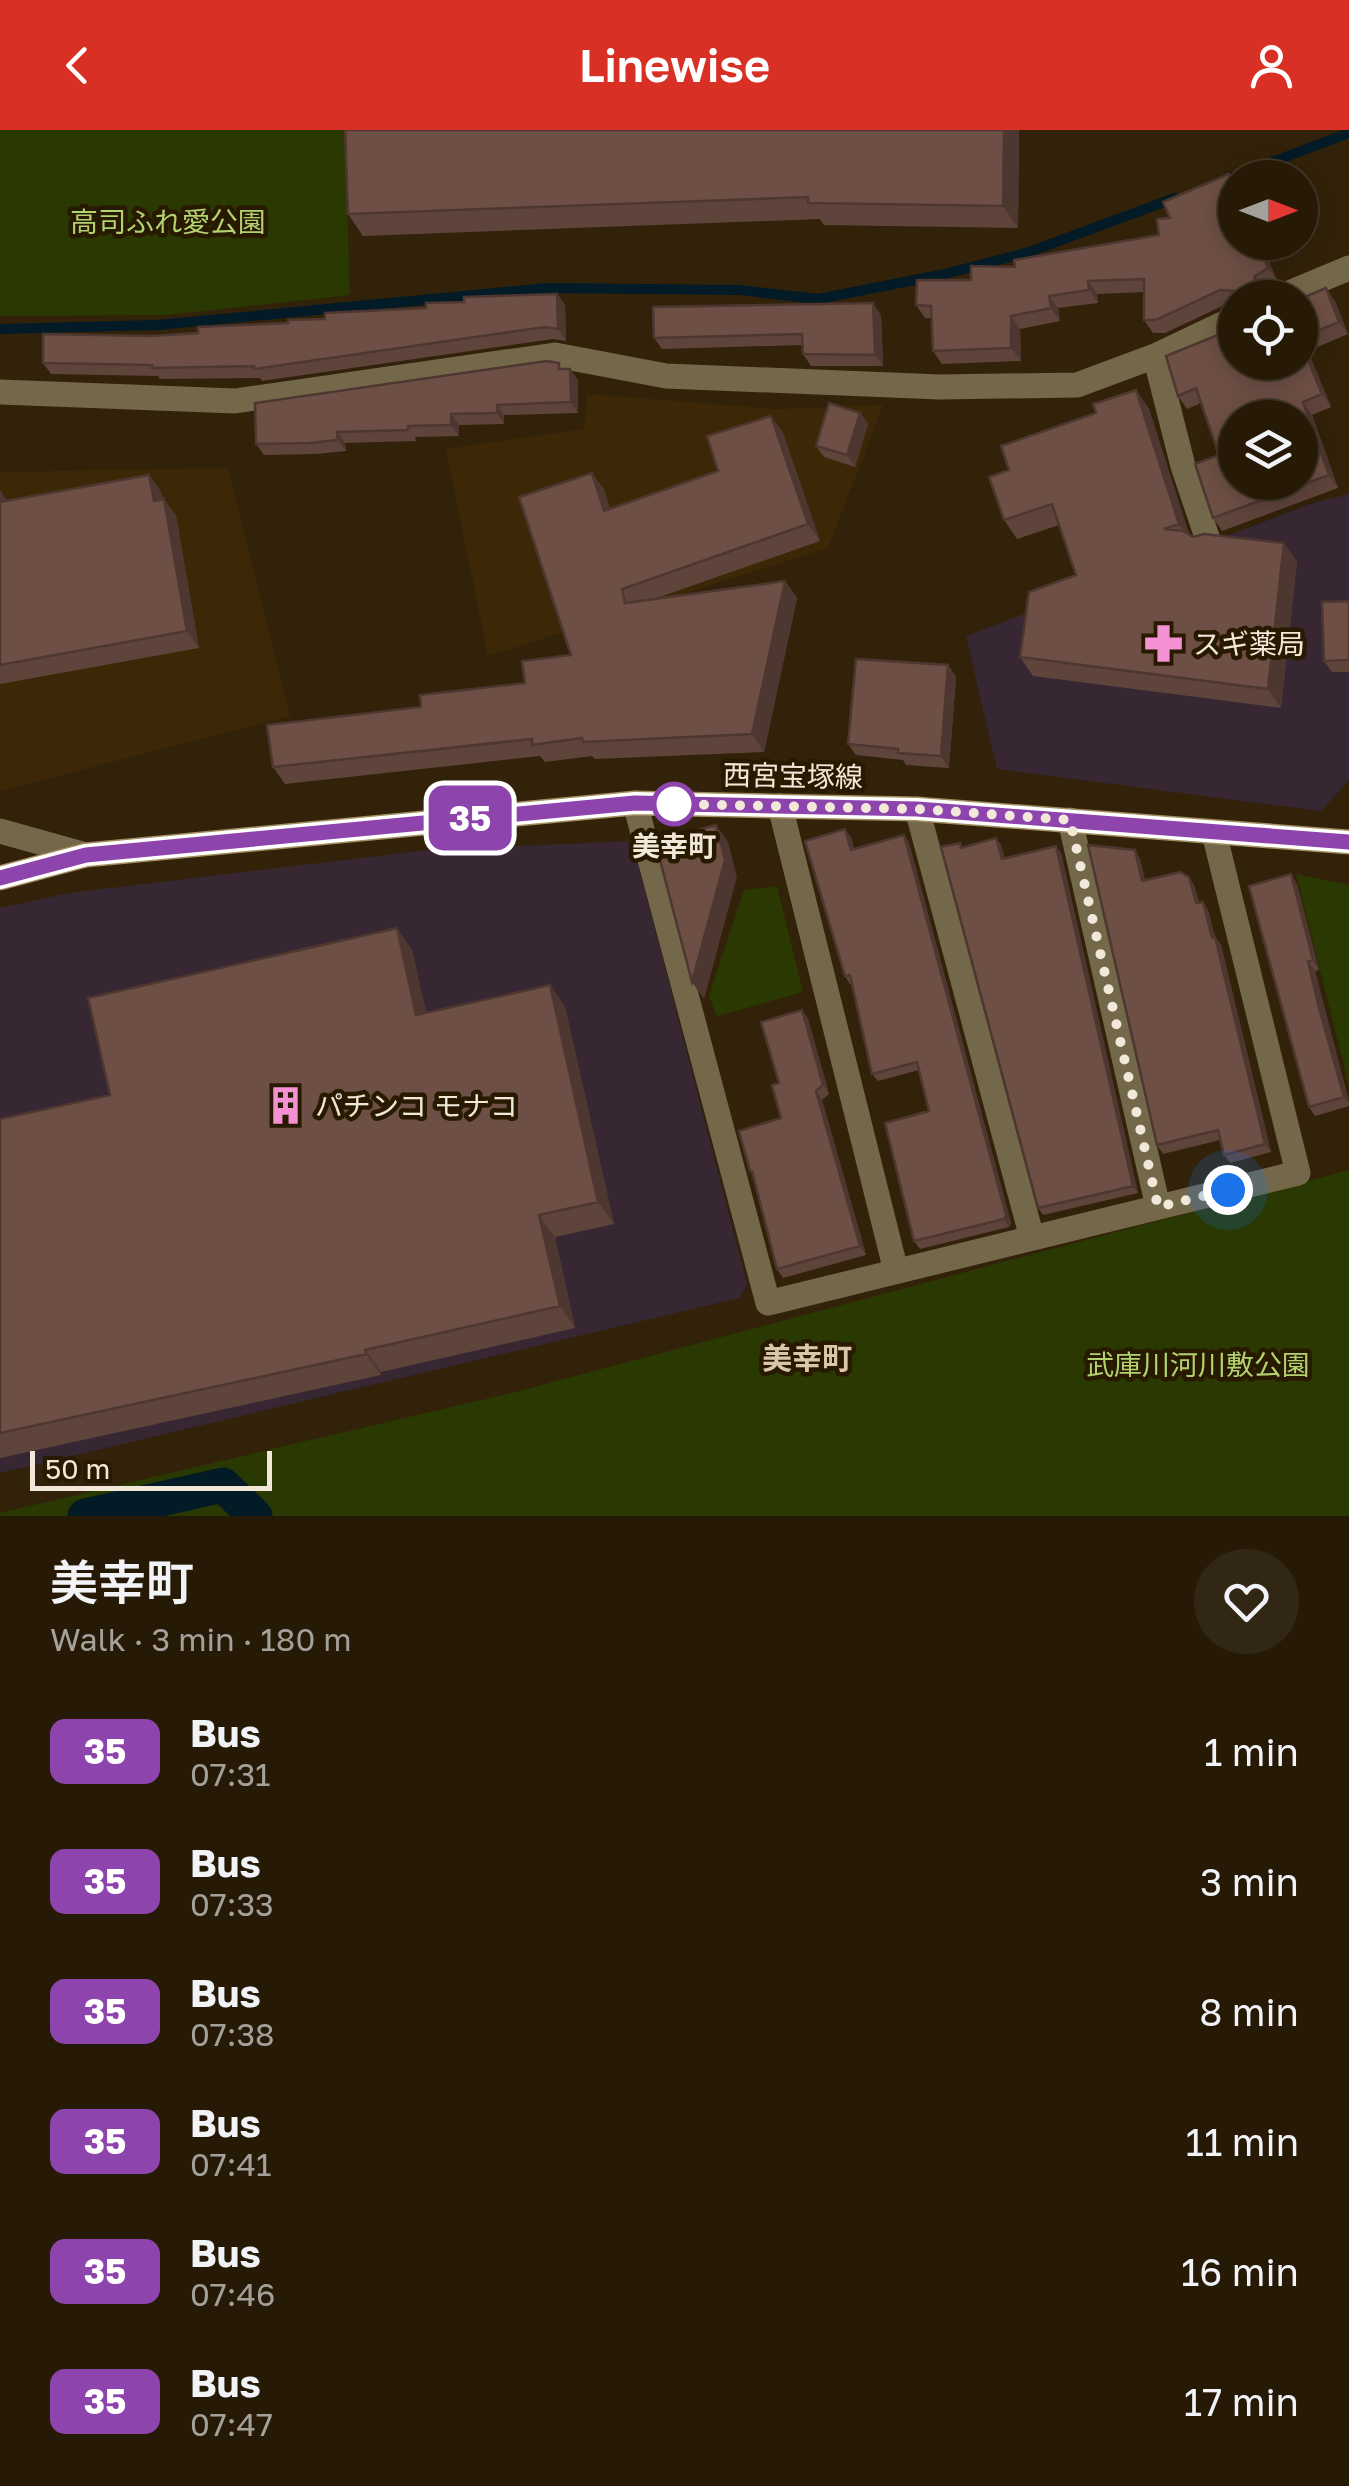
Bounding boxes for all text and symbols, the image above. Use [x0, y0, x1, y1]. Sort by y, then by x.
icon: back [50, 38, 105, 93]
text: Linewise [579, 38, 770, 92]
icon: person [1244, 38, 1299, 93]
north arrow [1218, 160, 1318, 260]
map controls [1218, 160, 1318, 500]
park label: 高司ふれ愛公園 [70, 205, 266, 238]
button: locate [1218, 280, 1318, 380]
button: layers [1218, 400, 1318, 500]
pharmacy icon: スギ薬局 [1142, 623, 1184, 665]
place label: スギ薬局 [1193, 627, 1305, 660]
street label: 西宮宝塚線 [723, 758, 863, 793]
marker: 美幸町 [653, 783, 695, 825]
line badge: 35 [425, 786, 515, 850]
text: 35 [449, 797, 491, 839]
place label: 美幸町 [632, 829, 716, 862]
building icon: パチンコ モナコ [264, 1085, 306, 1127]
place label: パチンコ モナコ [315, 1089, 518, 1122]
your location [1203, 1165, 1253, 1215]
district label: 美幸町 [762, 1340, 852, 1376]
park label: 武庫川河川敷公園 [1086, 1348, 1310, 1381]
scale bar [30, 1446, 272, 1490]
text: 50 m [45, 1452, 110, 1485]
button: heart [1194, 1549, 1299, 1654]
text: 美幸町 [50, 1553, 194, 1611]
text: Walk · 3 min · 180 m [50, 1620, 352, 1658]
text: Bus [190, 1710, 261, 1755]
text: 1 min [1204, 1729, 1299, 1774]
text: 35 [84, 1730, 126, 1772]
text: 07:31 [190, 1755, 271, 1793]
text: Bus [190, 1840, 261, 1885]
text: 3 min [1200, 1859, 1299, 1904]
text: 35 [84, 1860, 126, 1902]
text: 07:33 [190, 1885, 274, 1923]
text: Bus [190, 1970, 261, 2015]
text: 8 min [1199, 1989, 1299, 2034]
text: 35 [84, 1990, 126, 2032]
text: 07:38 [190, 2015, 275, 2053]
text: Bus [190, 2100, 261, 2145]
text: 11 min [1185, 2119, 1299, 2164]
text: 35 [84, 2120, 126, 2162]
text: 07:41 [190, 2145, 271, 2183]
text: Bus [190, 2230, 261, 2275]
text: 16 min [1181, 2249, 1299, 2294]
text: 35 [84, 2250, 126, 2292]
text: 07:46 [190, 2275, 275, 2313]
text: Bus [190, 2360, 261, 2405]
text: 17 min [1184, 2379, 1299, 2424]
text: 35 [84, 2380, 126, 2422]
text: 07:47 [190, 2405, 273, 2443]

